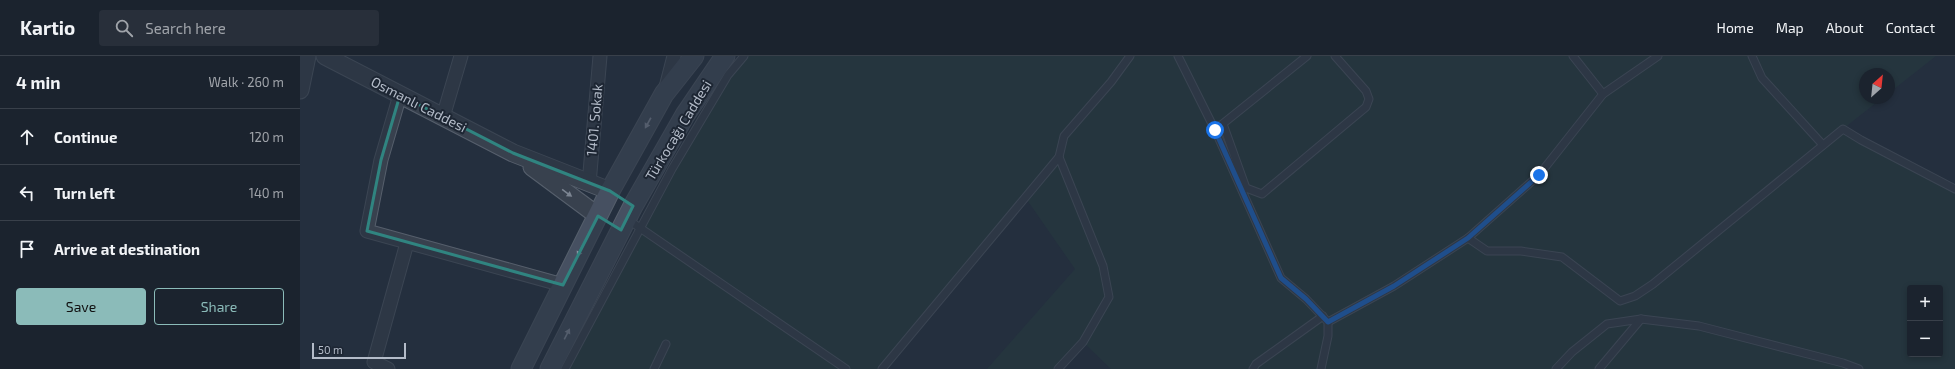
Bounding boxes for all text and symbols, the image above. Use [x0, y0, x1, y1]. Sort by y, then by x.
search box [99, 10, 379, 46]
text: Kartio [20, 16, 75, 39]
icon: search [113, 17, 135, 39]
text: Search here [145, 19, 226, 37]
text: Home [1717, 19, 1754, 36]
text: Map [1776, 19, 1804, 36]
text: About [1826, 19, 1864, 36]
text: Contact [1886, 19, 1935, 36]
north arrow [1859, 68, 1895, 104]
text: 4 min [16, 72, 60, 92]
street label: Osmanlı Caddesi [368, 73, 470, 135]
text: Walk · 260 m [209, 74, 284, 90]
street label: Türkocağı Caddesi [641, 77, 715, 183]
street label: 1401. Sokak [582, 83, 606, 157]
one-way arrow [645, 117, 652, 129]
route start [1206, 121, 1224, 139]
icon: ahead [16, 126, 38, 148]
text: Continue [54, 128, 117, 146]
text: 120 m [249, 129, 284, 145]
route end [1530, 166, 1548, 184]
icon: left [16, 182, 38, 204]
text: Turn left [54, 184, 115, 202]
text: 140 m [249, 185, 284, 201]
one-way arrow [561, 189, 572, 197]
icon: arrive [16, 238, 38, 260]
text: Arrive at destination [54, 240, 200, 258]
one-way arrow [577, 245, 584, 256]
map controls [1907, 285, 1943, 357]
button: + [1907, 285, 1943, 321]
button: Save [16, 288, 146, 325]
button: Share [154, 288, 284, 325]
button: − [1907, 321, 1943, 357]
one-way arrow [564, 328, 571, 340]
scale bar [312, 341, 406, 360]
text: 50 m [318, 343, 343, 356]

